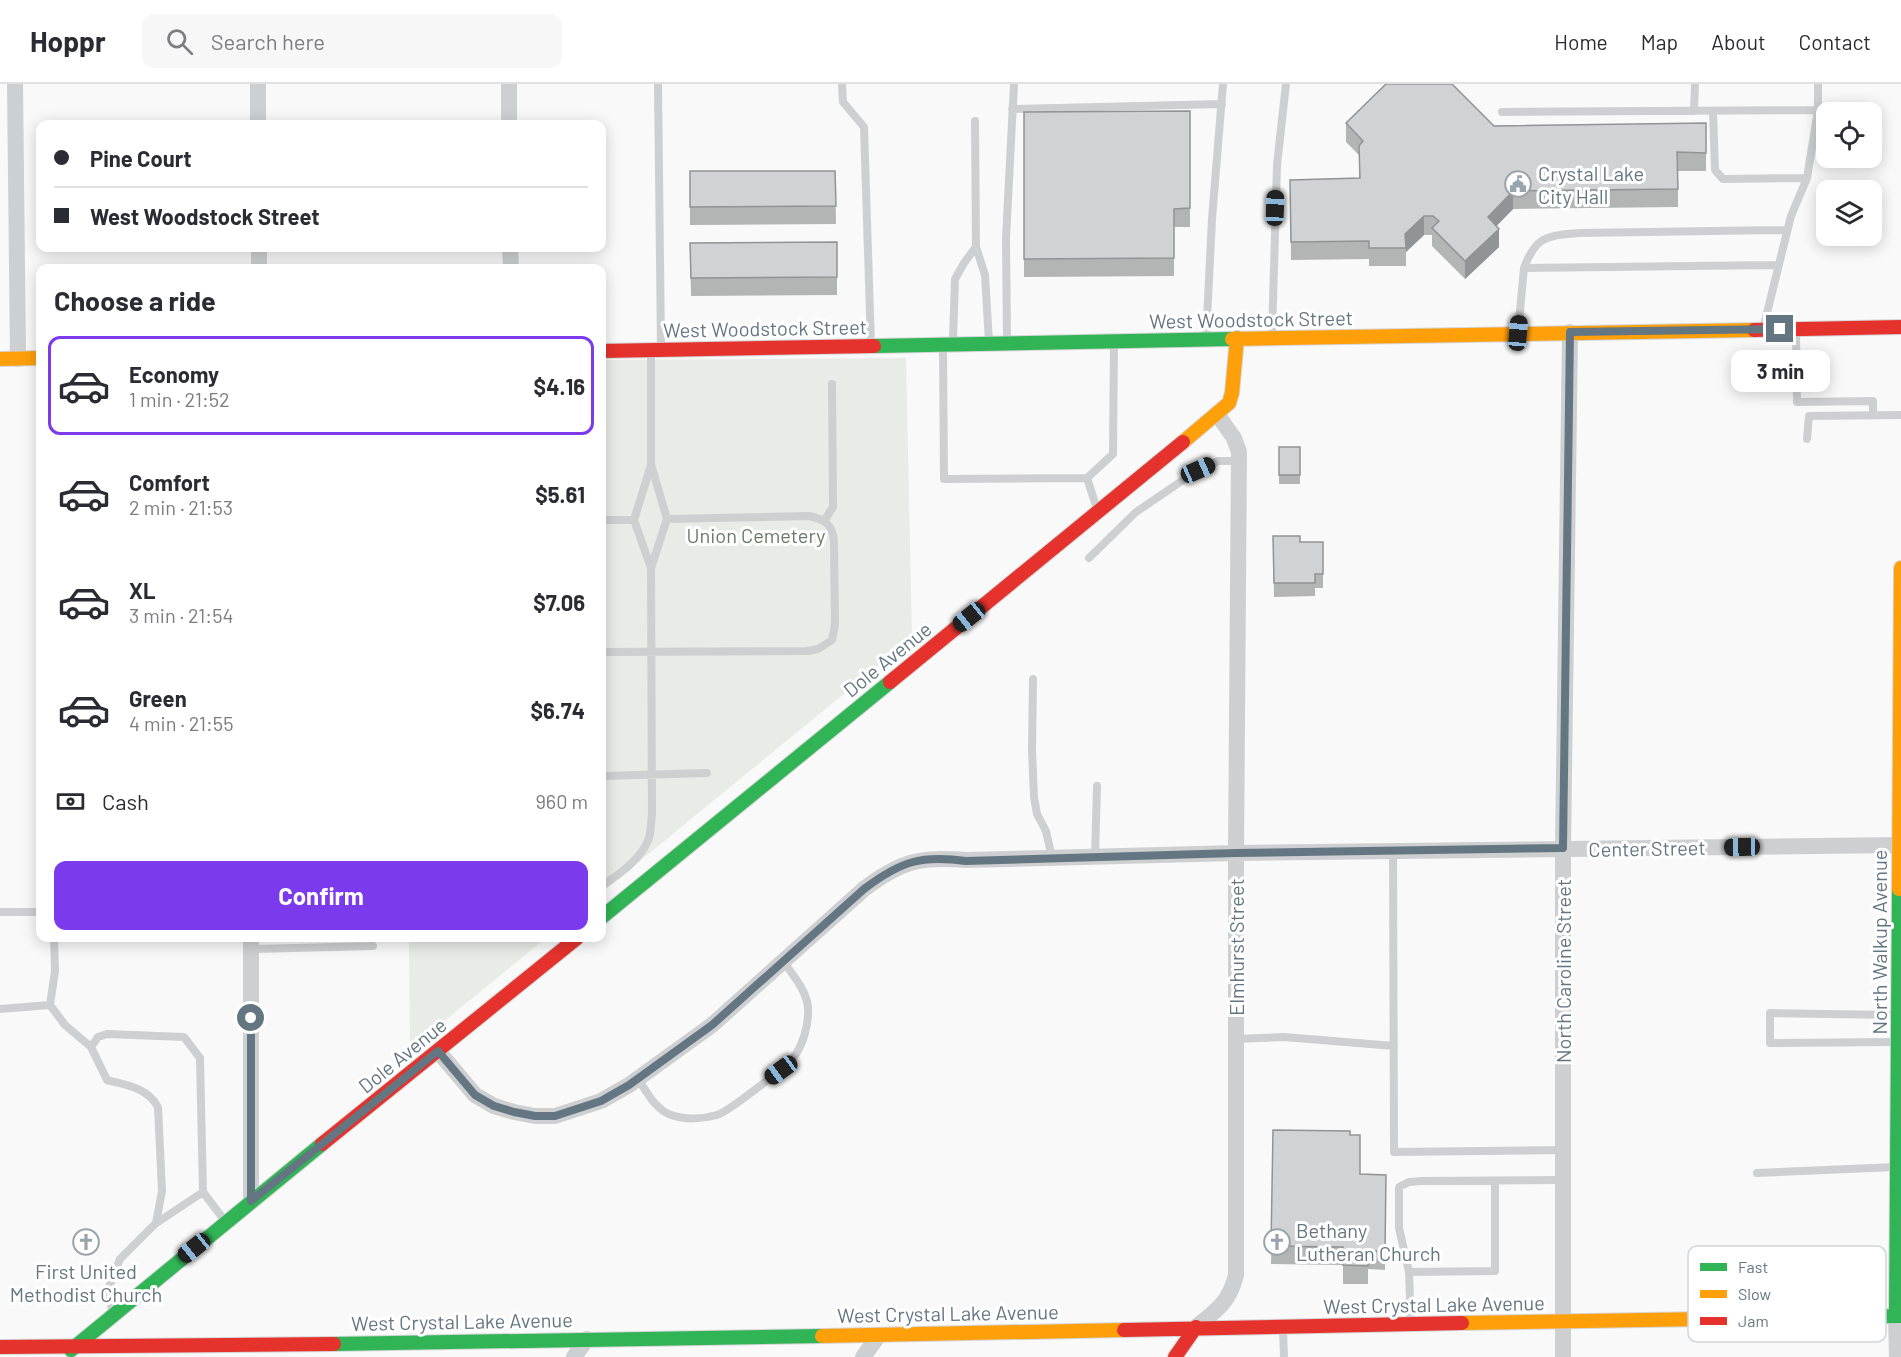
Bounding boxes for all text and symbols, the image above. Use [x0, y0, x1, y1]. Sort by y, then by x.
search box [142, 14, 562, 68]
text: Hoppr [30, 24, 106, 58]
icon: search [163, 25, 196, 58]
text: Search here [211, 28, 325, 54]
text: Home [1554, 29, 1608, 54]
text: Map [1641, 29, 1678, 54]
text: About [1711, 29, 1766, 54]
text: Contact [1799, 29, 1871, 54]
map controls [1816, 102, 1882, 246]
button: locate [1816, 102, 1882, 168]
text: Pine Court [90, 145, 192, 171]
place label: Crystal Lake City Hall [1538, 161, 1644, 208]
public building icon: Crystal Lake City Hall [1503, 169, 1533, 199]
button: layers [1816, 180, 1882, 246]
car [1265, 190, 1285, 226]
text: West Woodstock Street [90, 203, 320, 229]
text: Choose a ride [54, 284, 216, 316]
street label: West Woodstock Street [1149, 305, 1353, 333]
street label: West Woodstock Street [663, 314, 867, 342]
car [1507, 314, 1529, 352]
route end [1766, 315, 1793, 342]
callout: 3 min [1730, 350, 1830, 392]
icon: car [57, 359, 111, 413]
text: 3 min [1757, 359, 1804, 383]
text: Economy [129, 361, 219, 387]
text: $4.16 [534, 373, 585, 399]
text: 1 min · 21:52 [129, 387, 230, 411]
car [1178, 454, 1218, 486]
icon: car [57, 467, 111, 521]
text: Comfort [129, 469, 210, 495]
text: $5.61 [535, 481, 585, 507]
text: 2 min · 21:53 [129, 495, 233, 519]
park label: Union Cemetery [687, 523, 825, 547]
icon: car [57, 575, 111, 629]
text: XL [129, 577, 155, 603]
text: $7.06 [533, 589, 585, 615]
car [949, 599, 989, 635]
text: 3 min · 21:54 [129, 603, 233, 627]
street label: Dole Avenue [838, 616, 936, 702]
icon: car [57, 683, 111, 737]
text: Green [129, 685, 187, 711]
text: $6.74 [530, 697, 585, 723]
text: 4 min · 21:55 [129, 711, 233, 735]
icon: cash [54, 785, 87, 818]
text: Cash [102, 788, 149, 814]
text: 960 m [535, 789, 588, 813]
street label: Center Street [1588, 835, 1706, 861]
car [1724, 838, 1760, 856]
street label: North Walkup Avenue [1867, 850, 1891, 1034]
button: Confirm [54, 861, 588, 930]
street label: Elmhurst Street [1224, 878, 1248, 1016]
street label: North Caroline Street [1551, 879, 1575, 1063]
route start [237, 1004, 264, 1031]
street label: Dole Avenue [353, 1012, 451, 1098]
car [761, 1052, 801, 1088]
place label: Bethany Lutheran Church [1296, 1218, 1441, 1265]
church icon: First United Methodist Church [71, 1227, 101, 1257]
church icon: Bethany Lutheran Church [1262, 1227, 1292, 1257]
car [174, 1230, 214, 1266]
legend [1688, 1246, 1886, 1342]
text: Fast [1738, 1257, 1768, 1276]
place label: First United Methodist Church [10, 1259, 162, 1306]
text: Slow [1738, 1284, 1771, 1303]
street label: West Crystal Lake Avenue [1323, 1290, 1545, 1318]
street label: West Crystal Lake Avenue [837, 1299, 1059, 1327]
street label: West Crystal Lake Avenue [351, 1307, 573, 1335]
text: Jam [1738, 1311, 1769, 1330]

